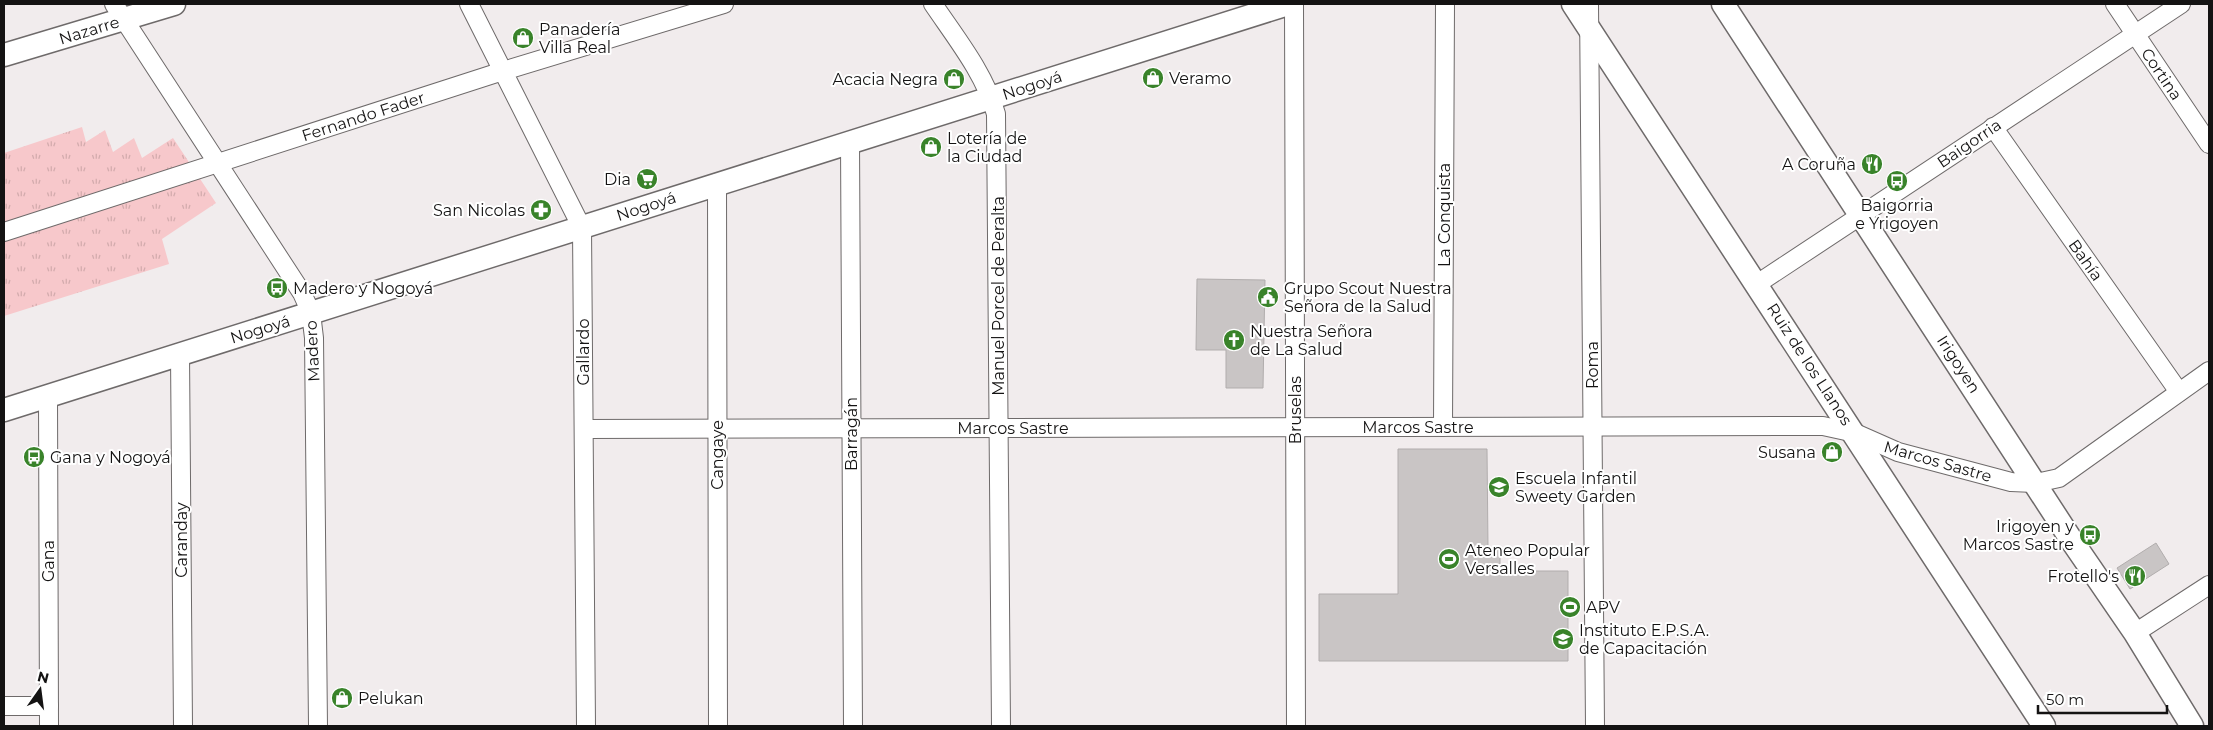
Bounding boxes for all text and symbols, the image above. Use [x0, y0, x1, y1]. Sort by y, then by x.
street label: Nazarre [57, 12, 122, 49]
place label: Panadería Villa Real [539, 20, 621, 57]
shop icon: Panadería Villa Real [511, 26, 535, 50]
street label: Cortina [2137, 45, 2186, 104]
shop icon: Veramo [1141, 66, 1165, 90]
shop icon: Acacia Negra [942, 67, 966, 91]
street label: Nogoyá [1000, 67, 1064, 104]
place label: Veramo [1169, 69, 1231, 88]
place label: Acacia Negra [833, 70, 938, 89]
street label: Fernando Fader [299, 88, 427, 145]
street label: Baigorria [1934, 115, 2005, 172]
place label: Lotería de la Ciudad [947, 129, 1027, 166]
shop icon: Lotería de la Ciudad [919, 135, 943, 159]
restaurant icon: A Coruña [1860, 152, 1884, 176]
place label: A Coruña [1782, 155, 1856, 174]
street label: La Conquista [1435, 163, 1454, 267]
supermarket icon: Dia [635, 167, 659, 191]
bus stop icon: Baigorria e Yrigoyen [1885, 169, 1909, 193]
place label: Dia [604, 170, 631, 189]
street label: Nogoyá [614, 188, 678, 225]
street label: Manuel Porcel de Peralta [989, 196, 1008, 396]
place label: Baigorria e Yrigoyen [1855, 196, 1939, 233]
pharmacy icon: San Nicolas [529, 198, 553, 222]
place label: San Nicolas [433, 201, 525, 220]
street label: Bahía [2065, 236, 2107, 285]
bus stop icon: Madero y Nogoyá [265, 276, 289, 300]
place label: Madero y Nogoyá [293, 279, 433, 298]
place label: Grupo Scout Nuestra Señora de la Salud [1284, 279, 1452, 316]
public building icon: Grupo Scout Nuestra Señora de la Salud [1256, 285, 1280, 309]
street label: Ruiz de los Llanos [1763, 300, 1856, 429]
street label: Nogoyá [228, 311, 292, 348]
street label: Gallardo [574, 319, 593, 385]
street label: Madero [301, 320, 324, 382]
place label: Nuestra Señora de La Salud [1250, 322, 1373, 359]
church icon: Nuestra Señora de La Salud [1222, 328, 1246, 352]
street label: Irigoyen [1933, 332, 1984, 397]
street label: Roma [1583, 341, 1602, 389]
street label: Bruselas [1286, 376, 1305, 444]
street label: Barragán [842, 397, 861, 471]
street label: Marcos Sastre [1362, 418, 1474, 437]
street label: Marcos Sastre [957, 419, 1069, 438]
street label: Cangaye [708, 420, 727, 490]
street label: Marcos Sastre [1882, 437, 1994, 486]
shop icon: Susana [1820, 440, 1844, 464]
place label: Susana [1758, 443, 1816, 462]
bus stop icon: Gana y Nogoyá [22, 445, 46, 469]
place label: Gana y Nogoyá [50, 448, 171, 467]
place label: Escuela Infantil Sweety Garden [1515, 469, 1637, 506]
school or university icon: Escuela Infantil Sweety Garden [1487, 475, 1511, 499]
street label: Caranday [172, 502, 191, 578]
place label: Irigoyen y Marcos Sastre [1963, 517, 2074, 554]
bus stop icon: Irigoyen y Marcos Sastre [2078, 523, 2102, 547]
street label: Gana [39, 540, 58, 582]
place label: Ateneo Popular Versalles [1465, 541, 1590, 578]
sports icon: Ateneo Popular Versalles [1437, 547, 1461, 571]
restaurant icon: Frotello's [2123, 564, 2147, 588]
place label: Frotello's [2047, 567, 2119, 586]
sports icon: APV [1558, 595, 1582, 619]
place label: APV [1586, 598, 1621, 617]
place label: Instituto E.P.S.A. de Capacitación [1579, 621, 1709, 658]
school or university icon: Instituto E.P.S.A. de Capacitación [1551, 627, 1575, 651]
north arrow [15, 665, 65, 715]
text: N [35, 667, 51, 687]
scale bar [2038, 682, 2167, 714]
shop icon: Pelukan [330, 686, 354, 710]
place label: Pelukan [358, 689, 424, 708]
text: 50 m [2046, 690, 2084, 709]

